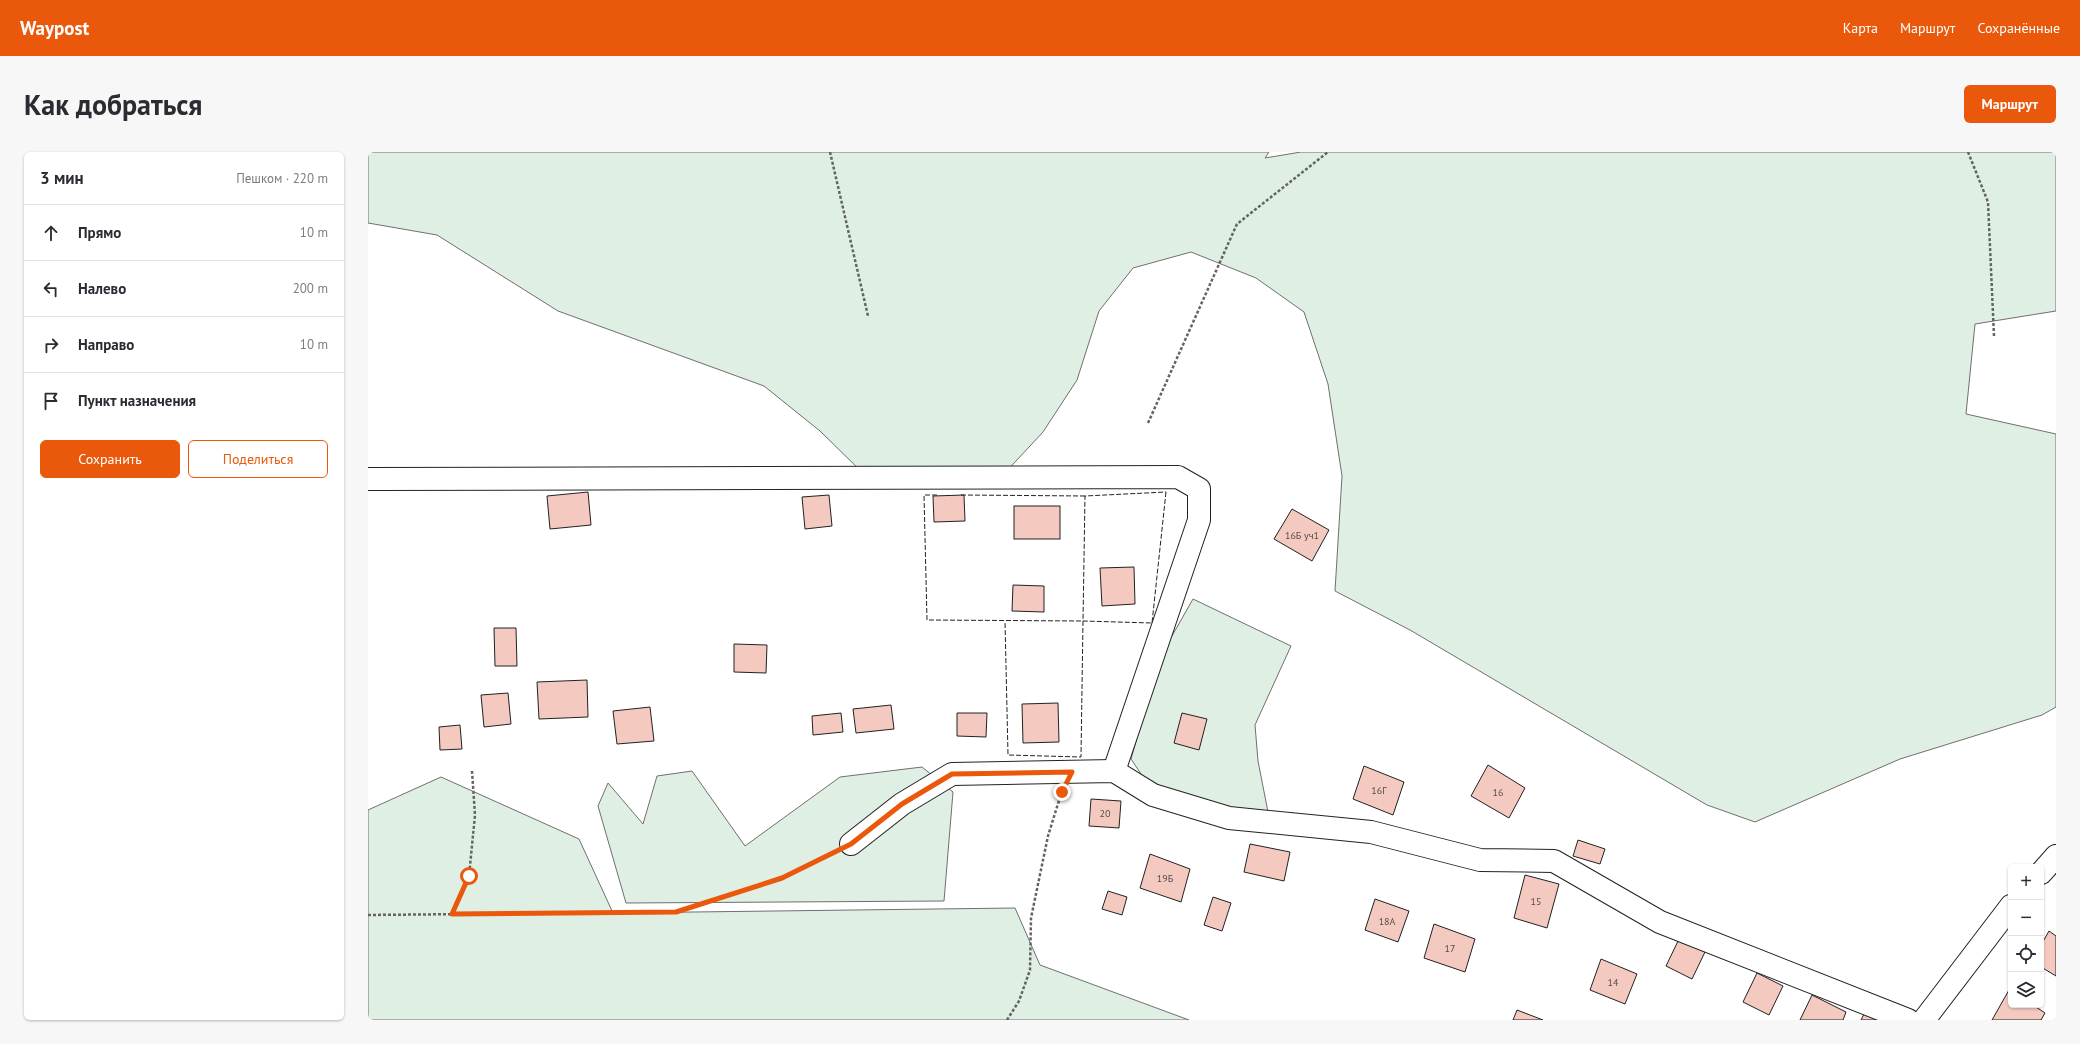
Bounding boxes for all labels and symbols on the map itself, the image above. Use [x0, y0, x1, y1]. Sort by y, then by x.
house number: 16Б уч1 [1285, 529, 1319, 542]
route end [1053, 783, 1071, 801]
house number: 16Г [1371, 784, 1387, 797]
house number: 16 [1493, 786, 1503, 799]
house number: 20 [1100, 807, 1111, 820]
route start [460, 867, 478, 885]
house number: 19Б [1157, 872, 1174, 885]
house number: 15 [1531, 895, 1541, 908]
house number: 18А [1379, 915, 1396, 928]
house number: 17 [1445, 942, 1455, 955]
house number: 14 [1608, 976, 1619, 989]

